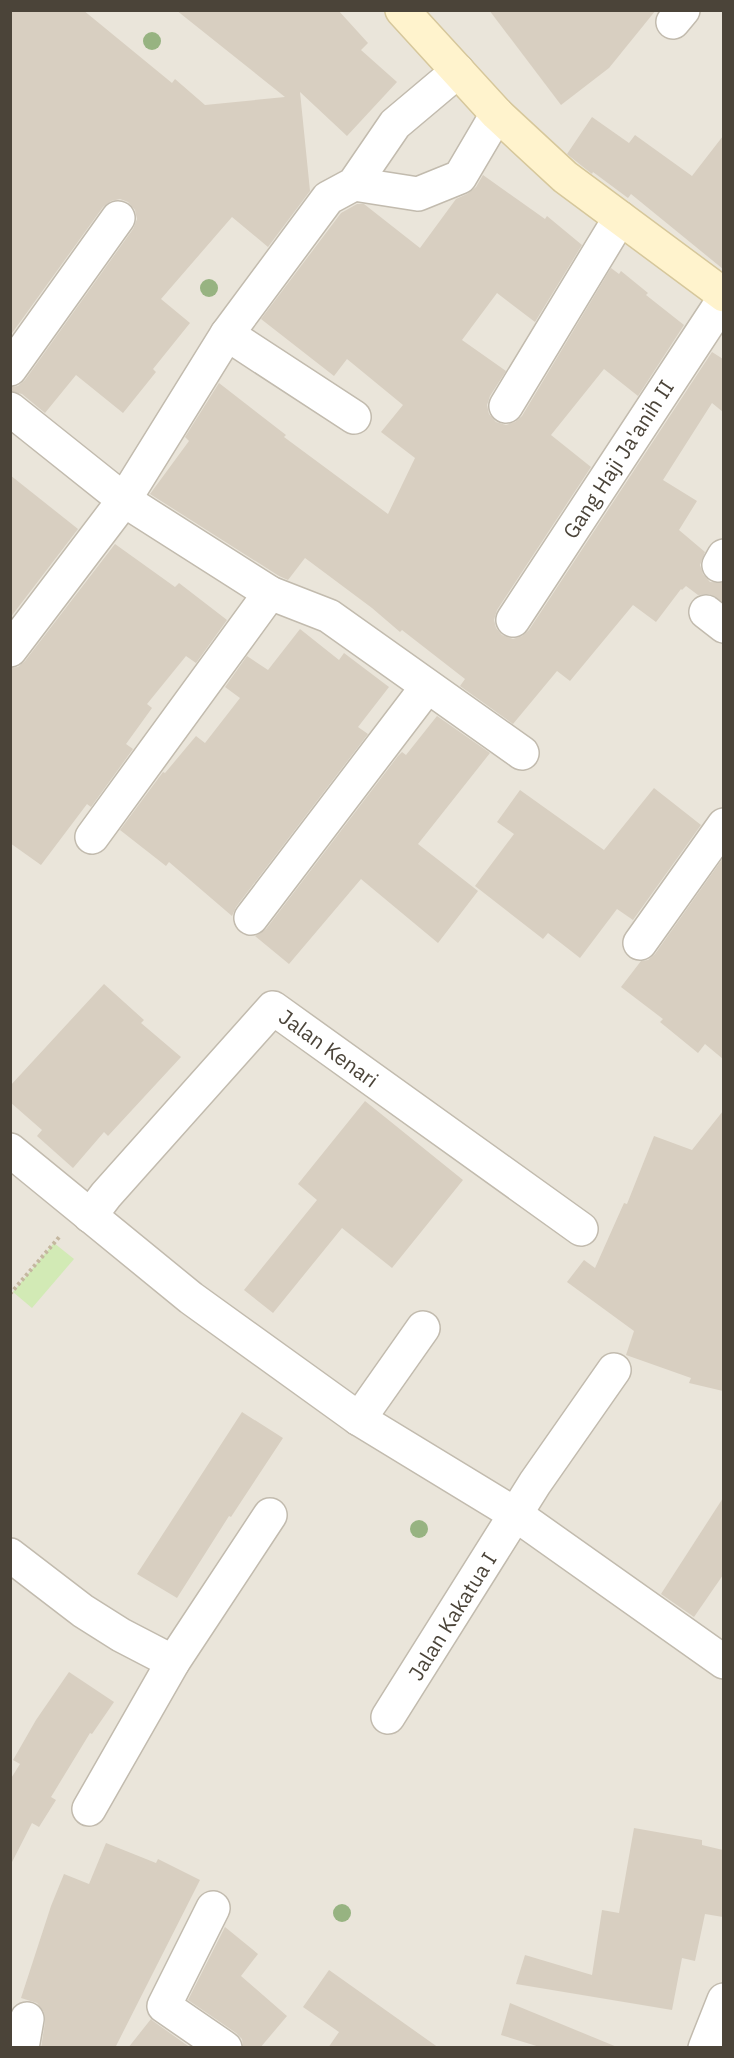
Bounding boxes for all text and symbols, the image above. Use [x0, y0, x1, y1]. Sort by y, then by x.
street label: Gang Haji Ja'anih II [556, 374, 680, 544]
street label: Jalan Kenari [274, 1003, 384, 1093]
street label: Jalan Kakatua I [401, 1547, 503, 1685]

